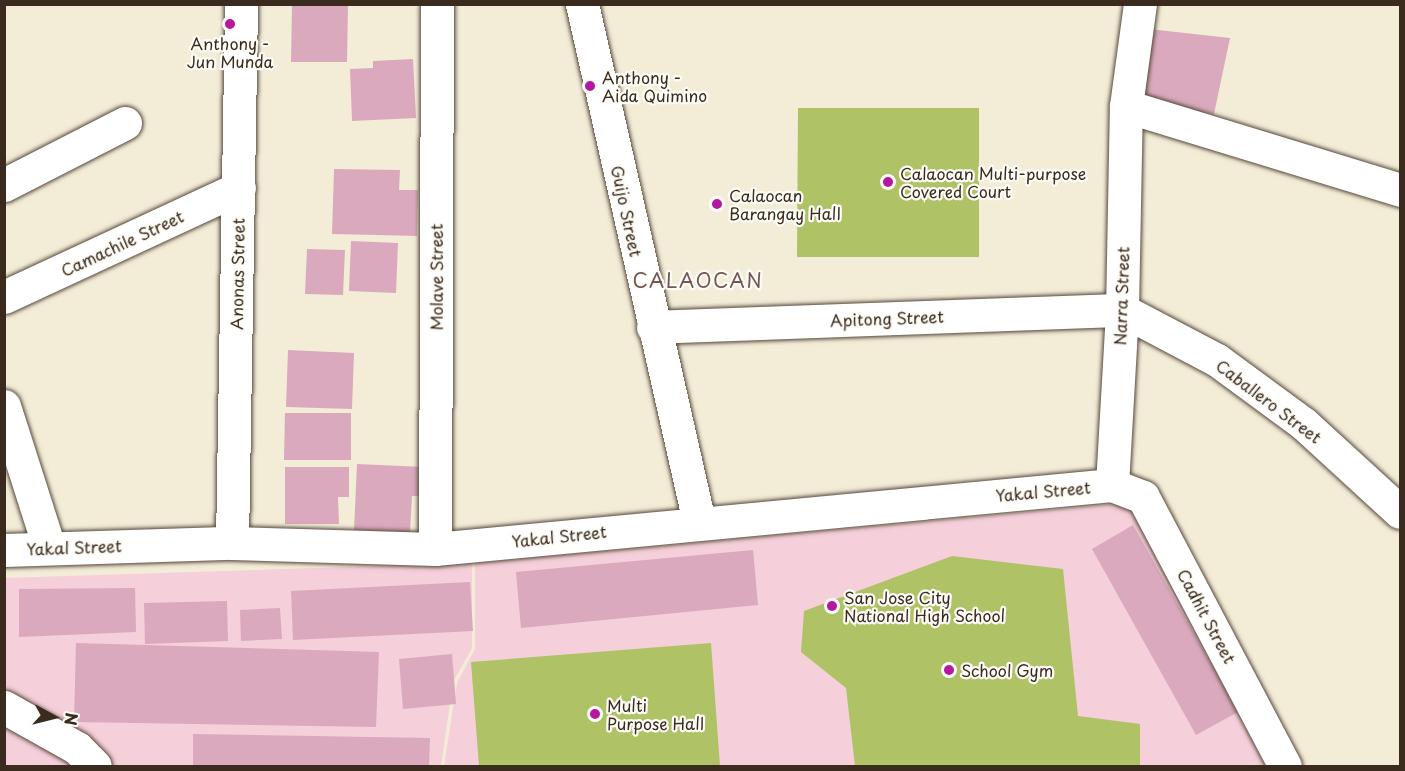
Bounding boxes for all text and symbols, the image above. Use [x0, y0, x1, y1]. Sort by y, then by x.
marker: Anthony - Jun Munda [223, 17, 237, 31]
place label: Anthony - Jun Munda [186, 33, 274, 71]
place label: Anthony - Aida Quimino [602, 67, 707, 105]
marker: Anthony - Aida Quimino [583, 79, 597, 93]
place label: Calaocan Multi-purpose Covered Court [900, 163, 1087, 201]
street label: Guijo Street [608, 164, 646, 258]
marker: Calaocan Multi-purpose Covered Court [881, 175, 895, 189]
place label: Calaocan Barangay Hall [729, 185, 841, 223]
marker: Calaocan Barangay Hall [710, 197, 724, 211]
street label: Camachile Street [57, 206, 187, 280]
street label: Anonas Street [226, 218, 248, 330]
street label: Molave Street [426, 223, 446, 331]
street label: Narra Street [1110, 246, 1132, 346]
district label: CALAOCAN [633, 268, 763, 292]
street label: Apitong Street [830, 306, 944, 330]
street label: Caballero Street [1213, 355, 1325, 447]
street label: Yakal Street [995, 477, 1091, 505]
street label: Yakal Street [511, 521, 607, 551]
street label: Yakal Street [26, 536, 122, 558]
street label: Cadhit Street [1174, 565, 1240, 667]
place label: San Jose City National High School [844, 587, 1006, 625]
marker: San Jose City National High School [825, 599, 839, 613]
place label: School Gym [961, 660, 1054, 680]
marker: School Gym [942, 663, 956, 677]
north arrow [24, 687, 84, 747]
place label: Multi Purpose Hall [607, 695, 704, 733]
marker: Multi Purpose Hall [588, 707, 602, 721]
text: N [59, 711, 85, 727]

